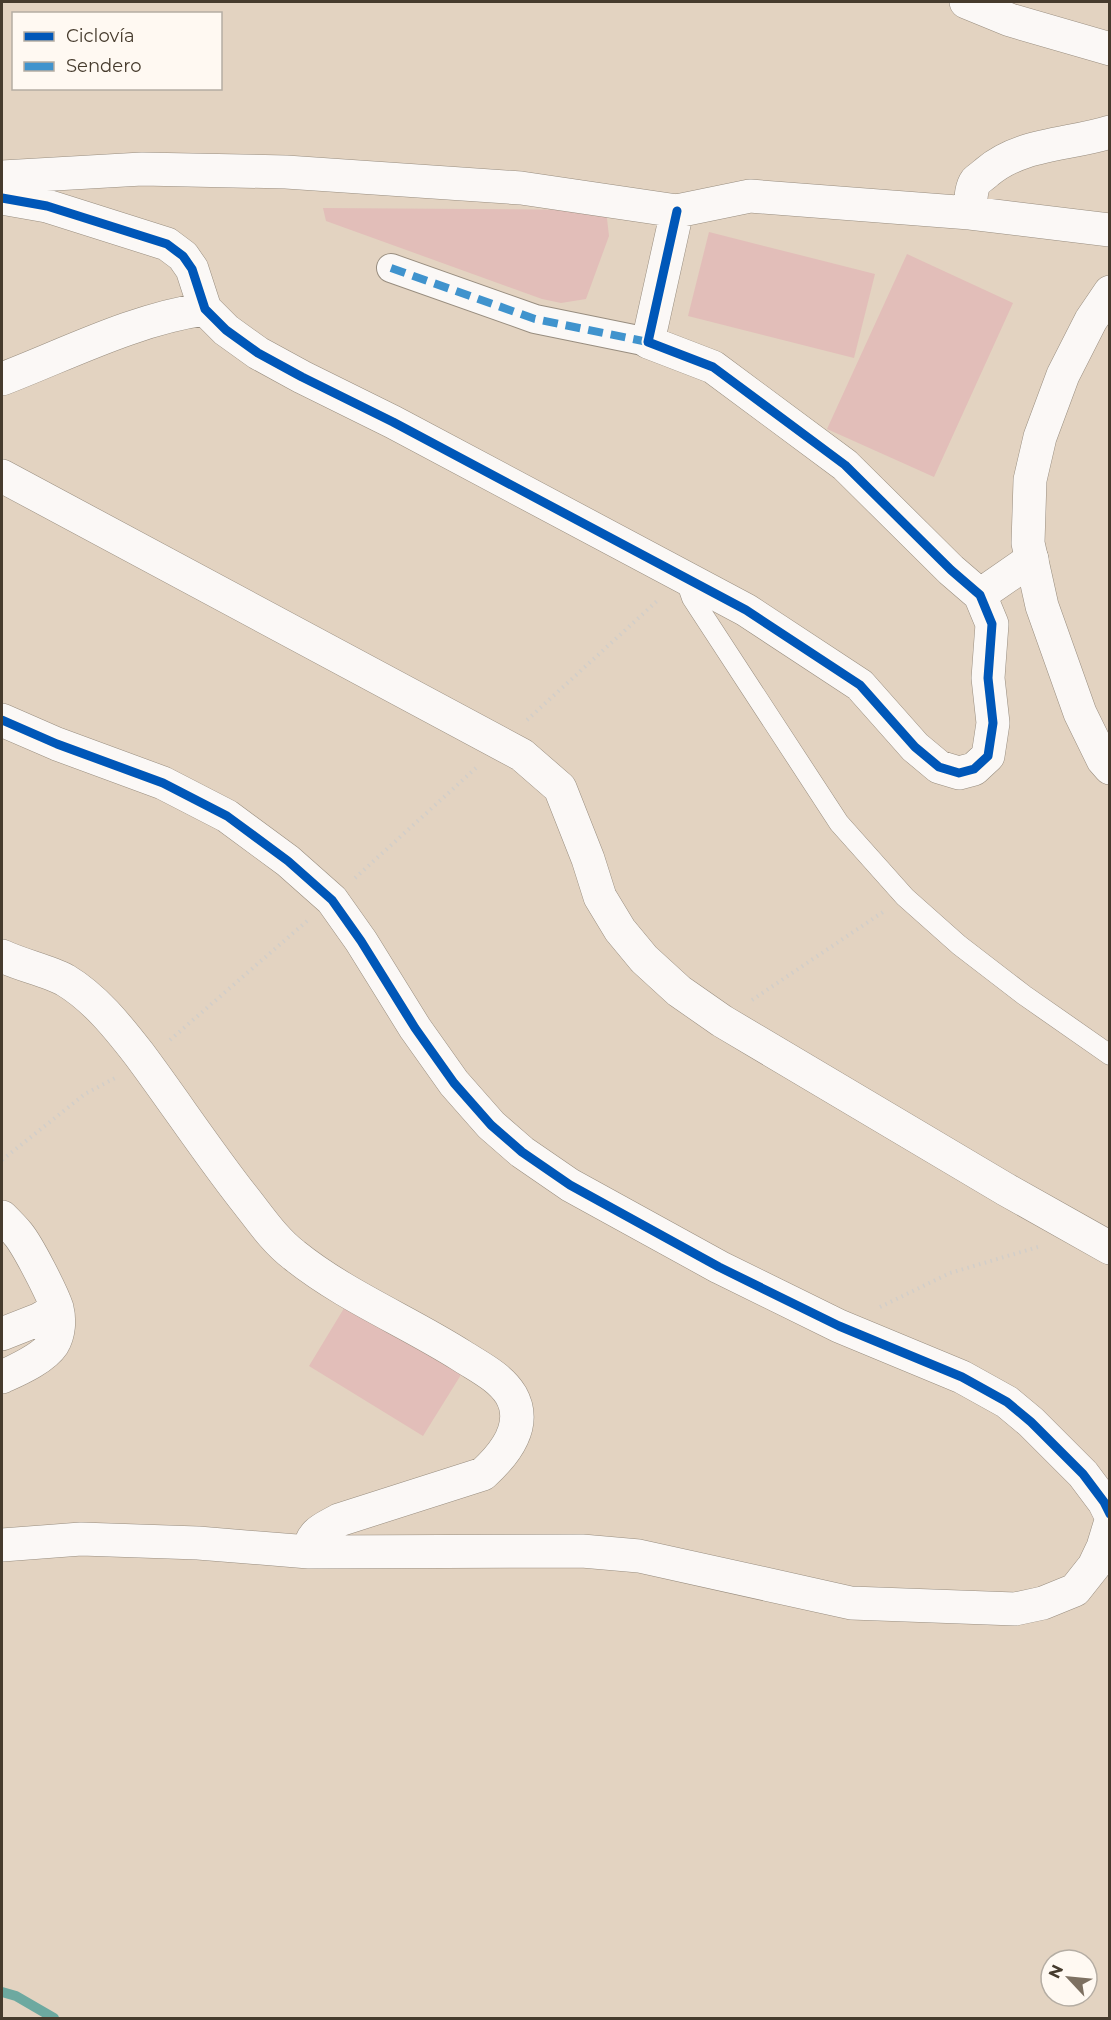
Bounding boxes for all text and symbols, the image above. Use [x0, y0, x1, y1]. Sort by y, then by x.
legend [12, 12, 222, 90]
text: Ciclovía [66, 25, 135, 47]
text: Sendero [66, 55, 141, 77]
north arrow [1039, 1948, 1099, 2008]
text: N [1045, 1962, 1067, 1982]

